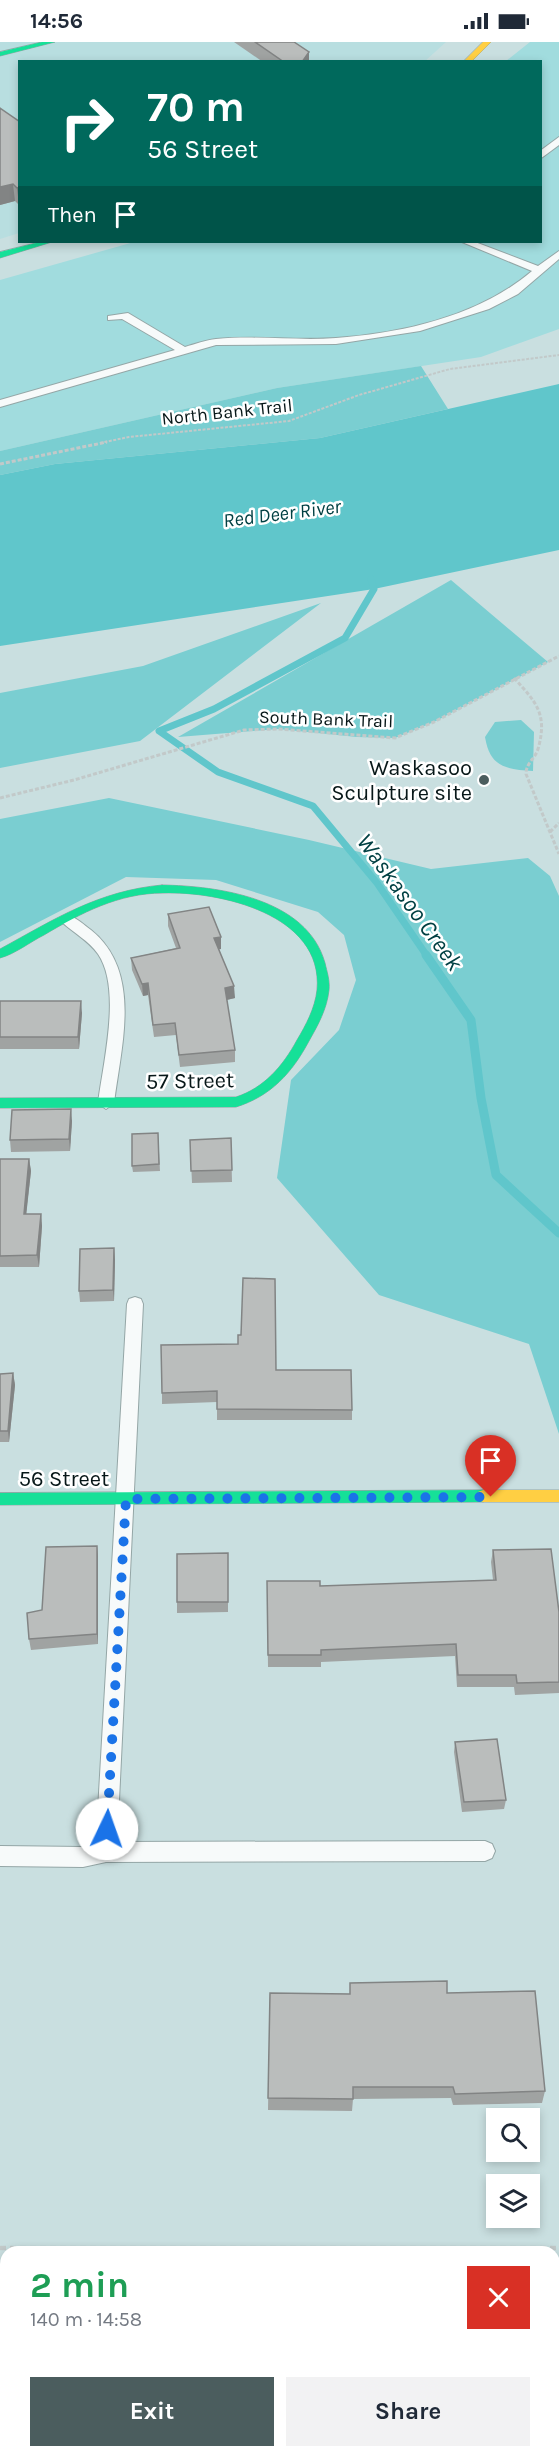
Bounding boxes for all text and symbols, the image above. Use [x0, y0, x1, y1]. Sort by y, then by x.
text: 14:56 [30, 8, 83, 34]
text: 70 m [147, 82, 245, 132]
icon: right [48, 84, 126, 162]
text: 56 Street [147, 133, 258, 165]
icon: arrive [109, 198, 142, 231]
text: Then [48, 202, 97, 228]
street label: North Bank Trail [160, 394, 294, 430]
water label: Red Deer River [222, 495, 343, 532]
street label: South Bank Trail [258, 706, 394, 732]
place label: Waskasoo Sculpture site [331, 755, 472, 806]
marker: Waskasoo Sculpture site [477, 773, 491, 787]
water label: Waskasoo Creek [351, 828, 469, 977]
street label: 57 Street [146, 1067, 234, 1095]
pin [465, 1435, 516, 1497]
icon: arrive [474, 1444, 507, 1477]
street label: 56 Street [19, 1466, 109, 1492]
position arrow [75, 1797, 139, 1861]
map controls [486, 2108, 540, 2228]
button: search [486, 2108, 540, 2162]
button: layers [486, 2174, 540, 2228]
text: 2 min [30, 2264, 129, 2306]
button: close [467, 2266, 530, 2329]
text: 140 m · 14:58 [30, 2308, 142, 2331]
button: Exit [30, 2377, 274, 2446]
button: Share [286, 2377, 530, 2446]

